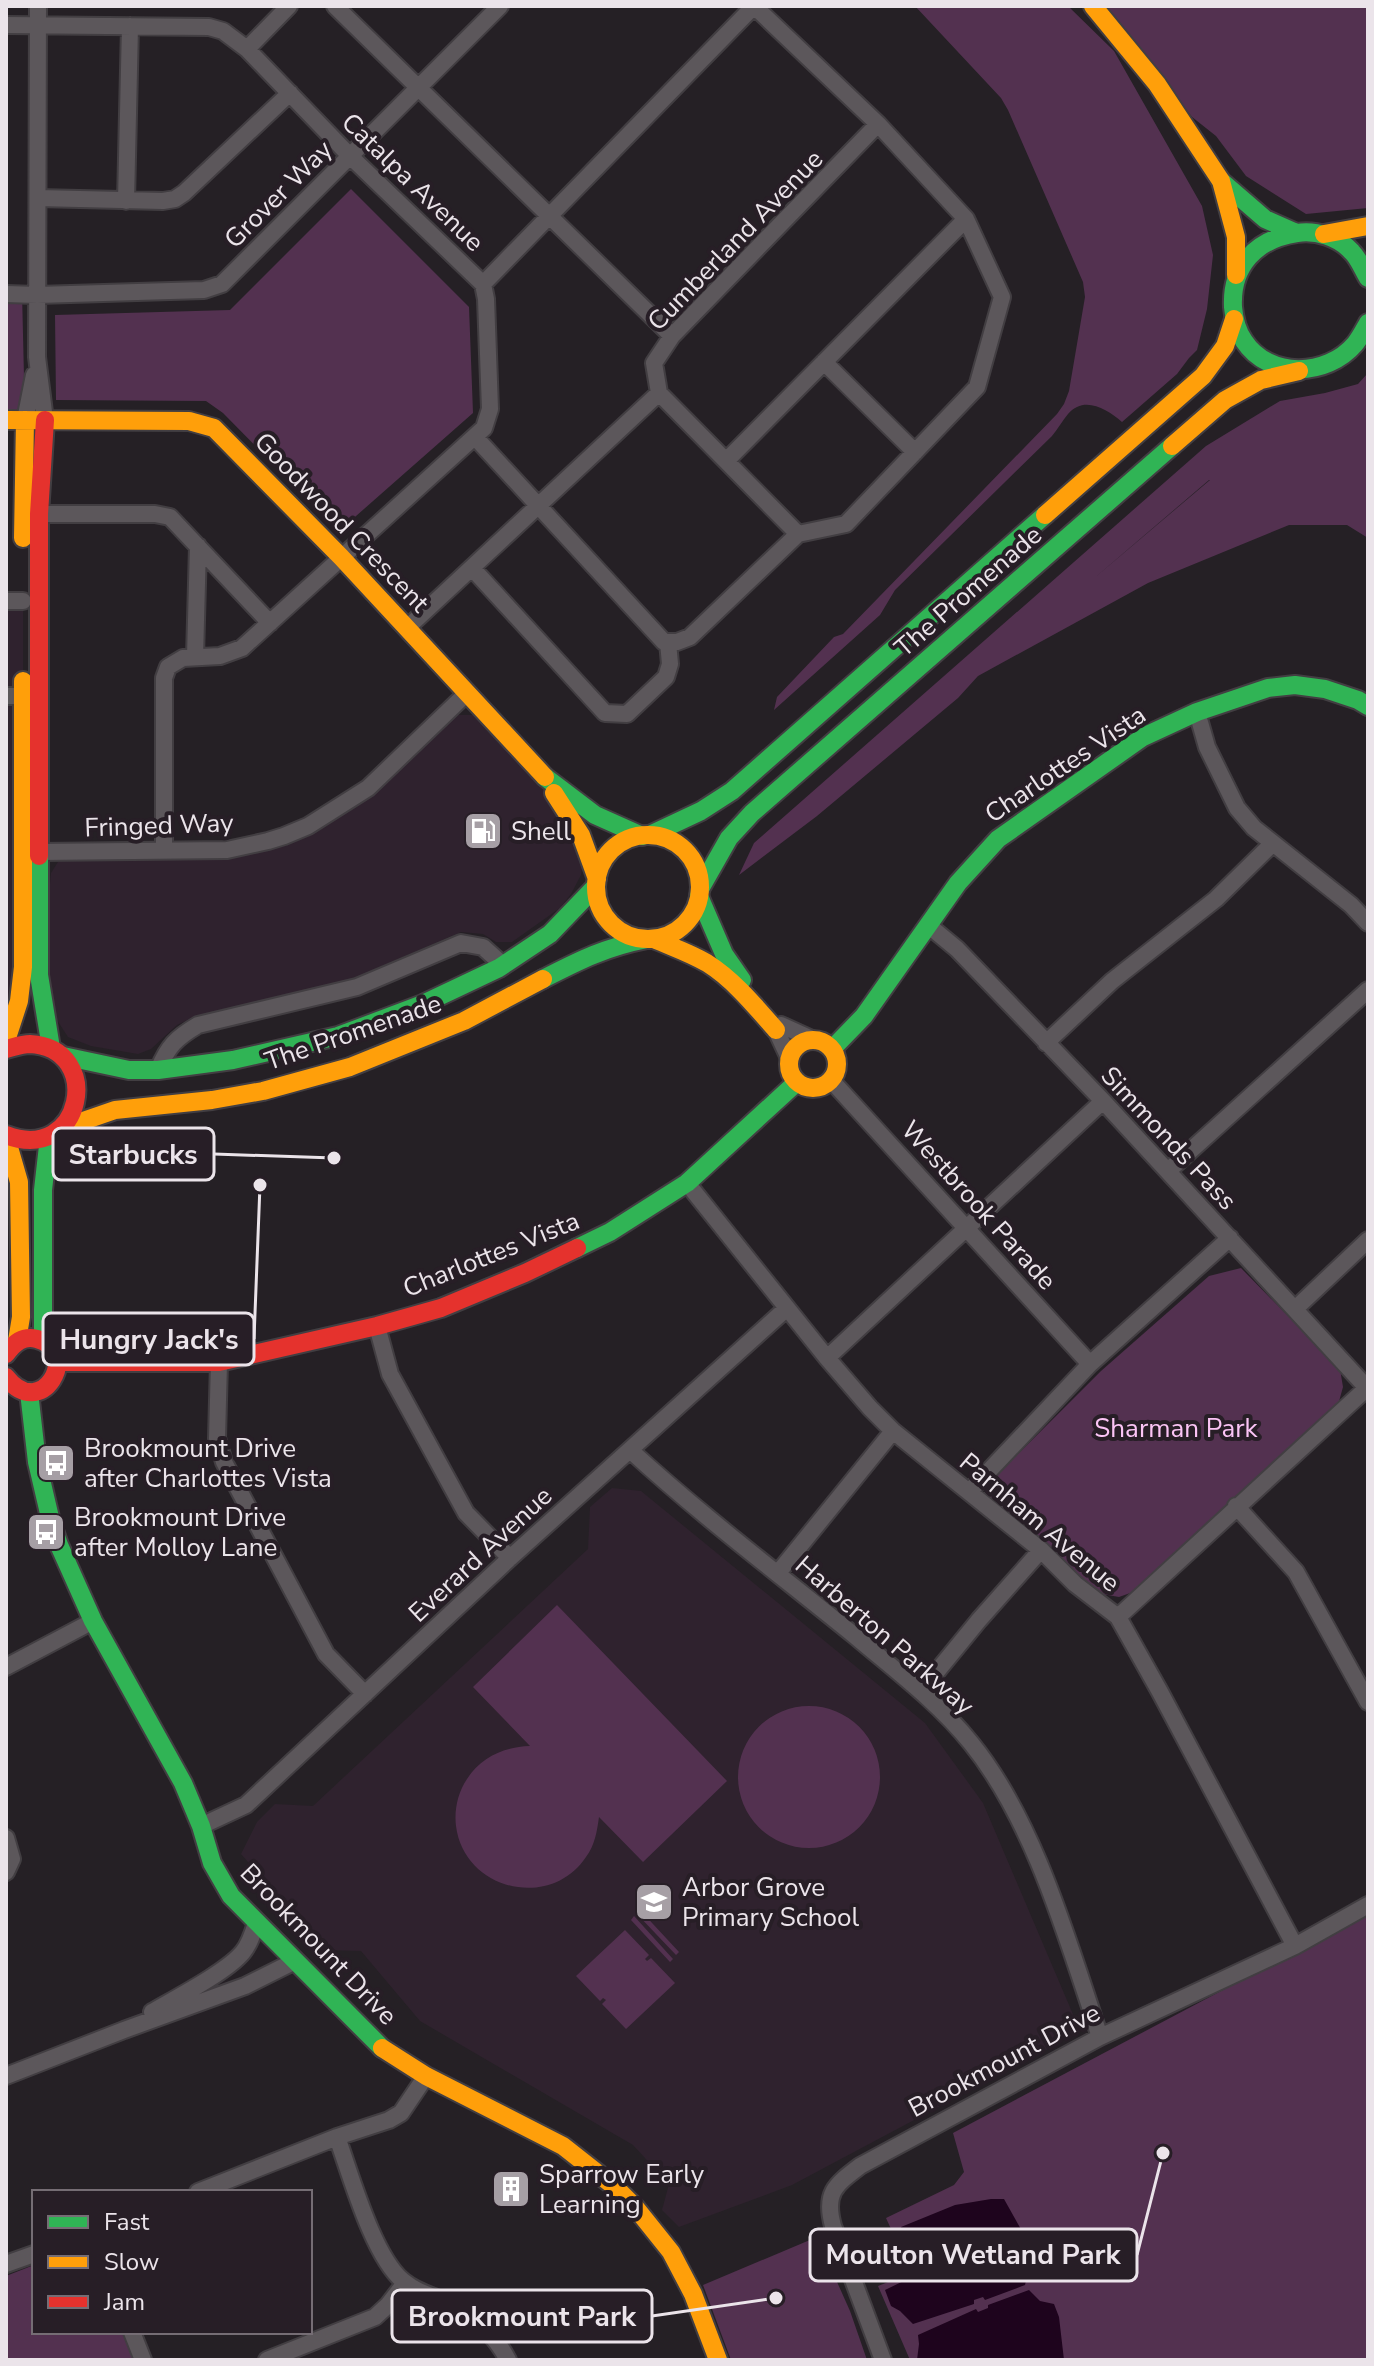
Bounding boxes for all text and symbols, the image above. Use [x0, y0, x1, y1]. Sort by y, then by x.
street label: Catalpa Avenue [334, 105, 492, 259]
street label: Grover Way [217, 132, 340, 256]
street label: Cumberland Avenue [640, 142, 831, 338]
street label: Goodwood Crescent [246, 425, 437, 621]
street label: The Promenade [887, 518, 1049, 665]
street label: Charlottes Vista [978, 698, 1153, 831]
street label: Fringed Way [84, 805, 235, 846]
fuel station icon: Shell [462, 810, 504, 852]
place label: Shell [511, 814, 571, 849]
street label: The Promenade [260, 986, 446, 1079]
street label: Simmonds Pass [1093, 1059, 1244, 1218]
street label: Westbrook Parade [893, 1113, 1064, 1298]
callout: Starbucks [53, 1128, 214, 1180]
text: Starbucks [68, 1136, 198, 1174]
street label: Charlottes Vista [398, 1203, 585, 1306]
callout: Hungry Jack's [43, 1313, 254, 1365]
text: Hungry Jack's [59, 1321, 239, 1359]
park label: Sharman Park [1094, 1411, 1259, 1446]
place label: Brookmount Drive after Charlottes Vista [84, 1431, 332, 1496]
bus stop icon: Brookmount Drive after Charlottes Vista [35, 1442, 77, 1484]
street label: Parnham Avenue [952, 1445, 1127, 1600]
street label: Everard Avenue [401, 1479, 560, 1630]
place label: Brookmount Drive after Molloy Lane [74, 1500, 286, 1565]
bus stop icon: Brookmount Drive after Molloy Lane [25, 1511, 67, 1553]
street label: Harberton Parkway [788, 1548, 982, 1723]
street label: Brookmount Drive [232, 1856, 405, 2033]
place label: Arbor Grove Primary School [682, 1870, 859, 1935]
school or university icon: Arbor Grove Primary School [633, 1881, 675, 1923]
street label: Brookmount Drive [902, 1995, 1106, 2126]
place label: Sparrow Early Learning [539, 2157, 705, 2222]
building icon: Sparrow Early Learning [490, 2168, 532, 2210]
legend [32, 2190, 312, 2334]
text: Fast [104, 2206, 150, 2238]
callout: Moulton Wetland Park [810, 2229, 1137, 2281]
text: Moulton Wetland Park [825, 2236, 1122, 2274]
text: Slow [104, 2246, 159, 2278]
text: Jam [103, 2286, 145, 2318]
callout: Brookmount Park [392, 2290, 652, 2342]
text: Brookmount Park [408, 2298, 637, 2336]

